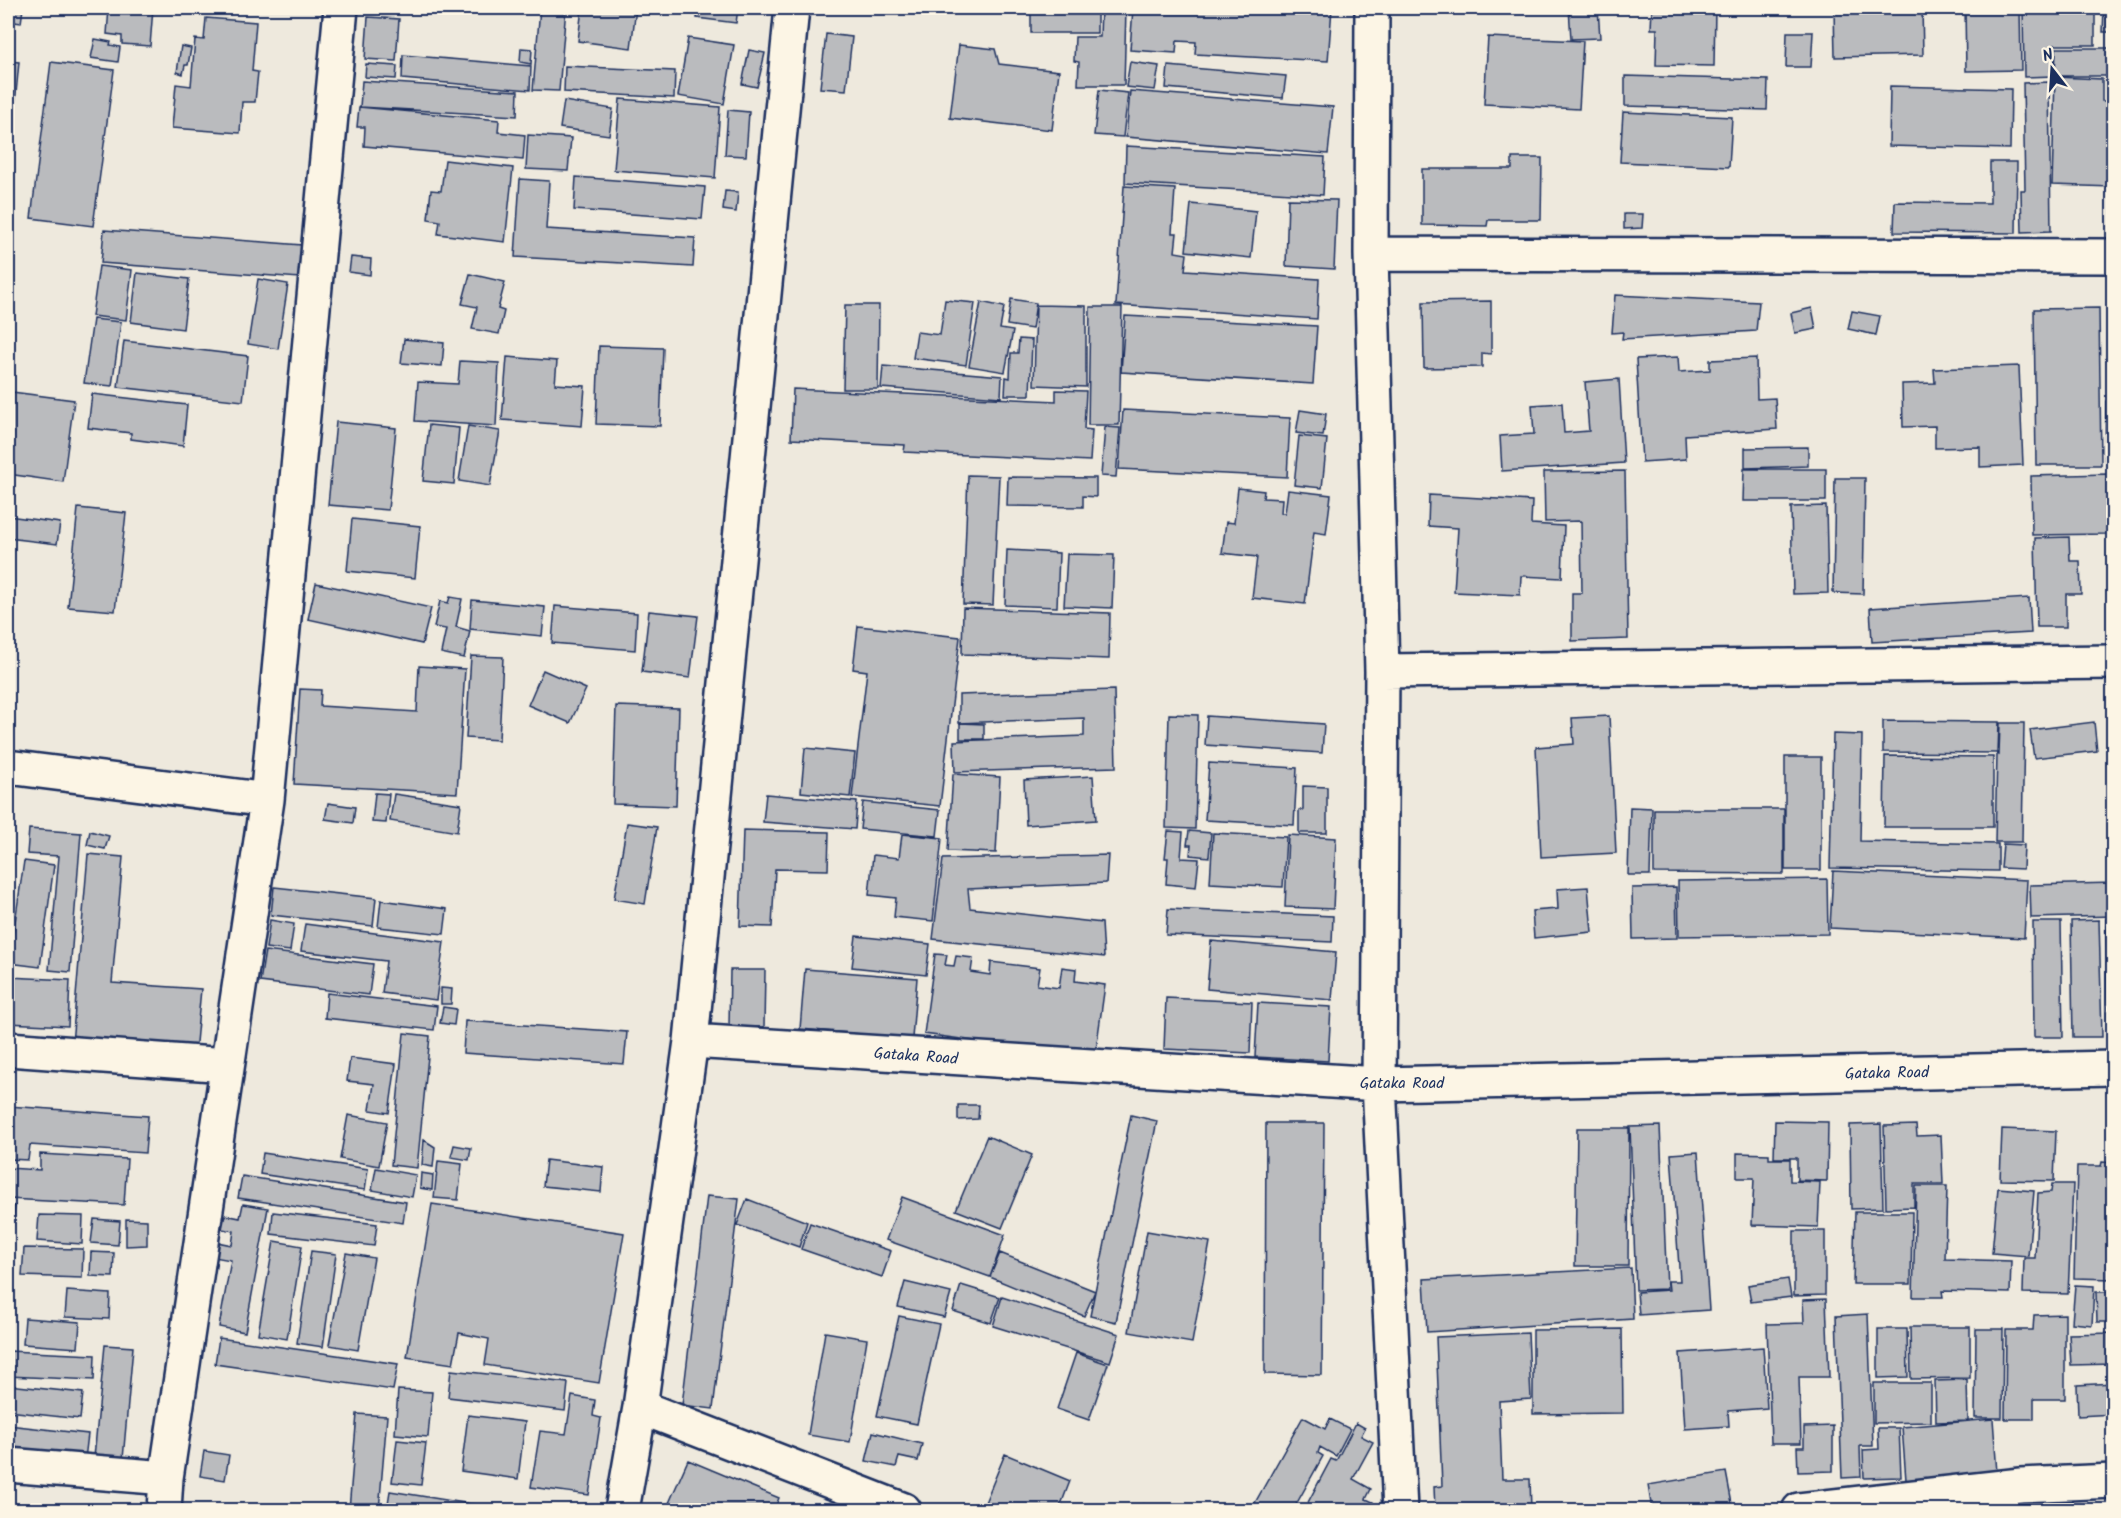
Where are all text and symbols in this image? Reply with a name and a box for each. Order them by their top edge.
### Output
north arrow [2022,39,2082,99]
text: N [2040,43,2057,70]
street label: Gataka Road [873,1041,960,1072]
street label: Gataka Road [1845,1060,1930,1087]
street label: Gataka Road [1360,1071,1445,1096]

